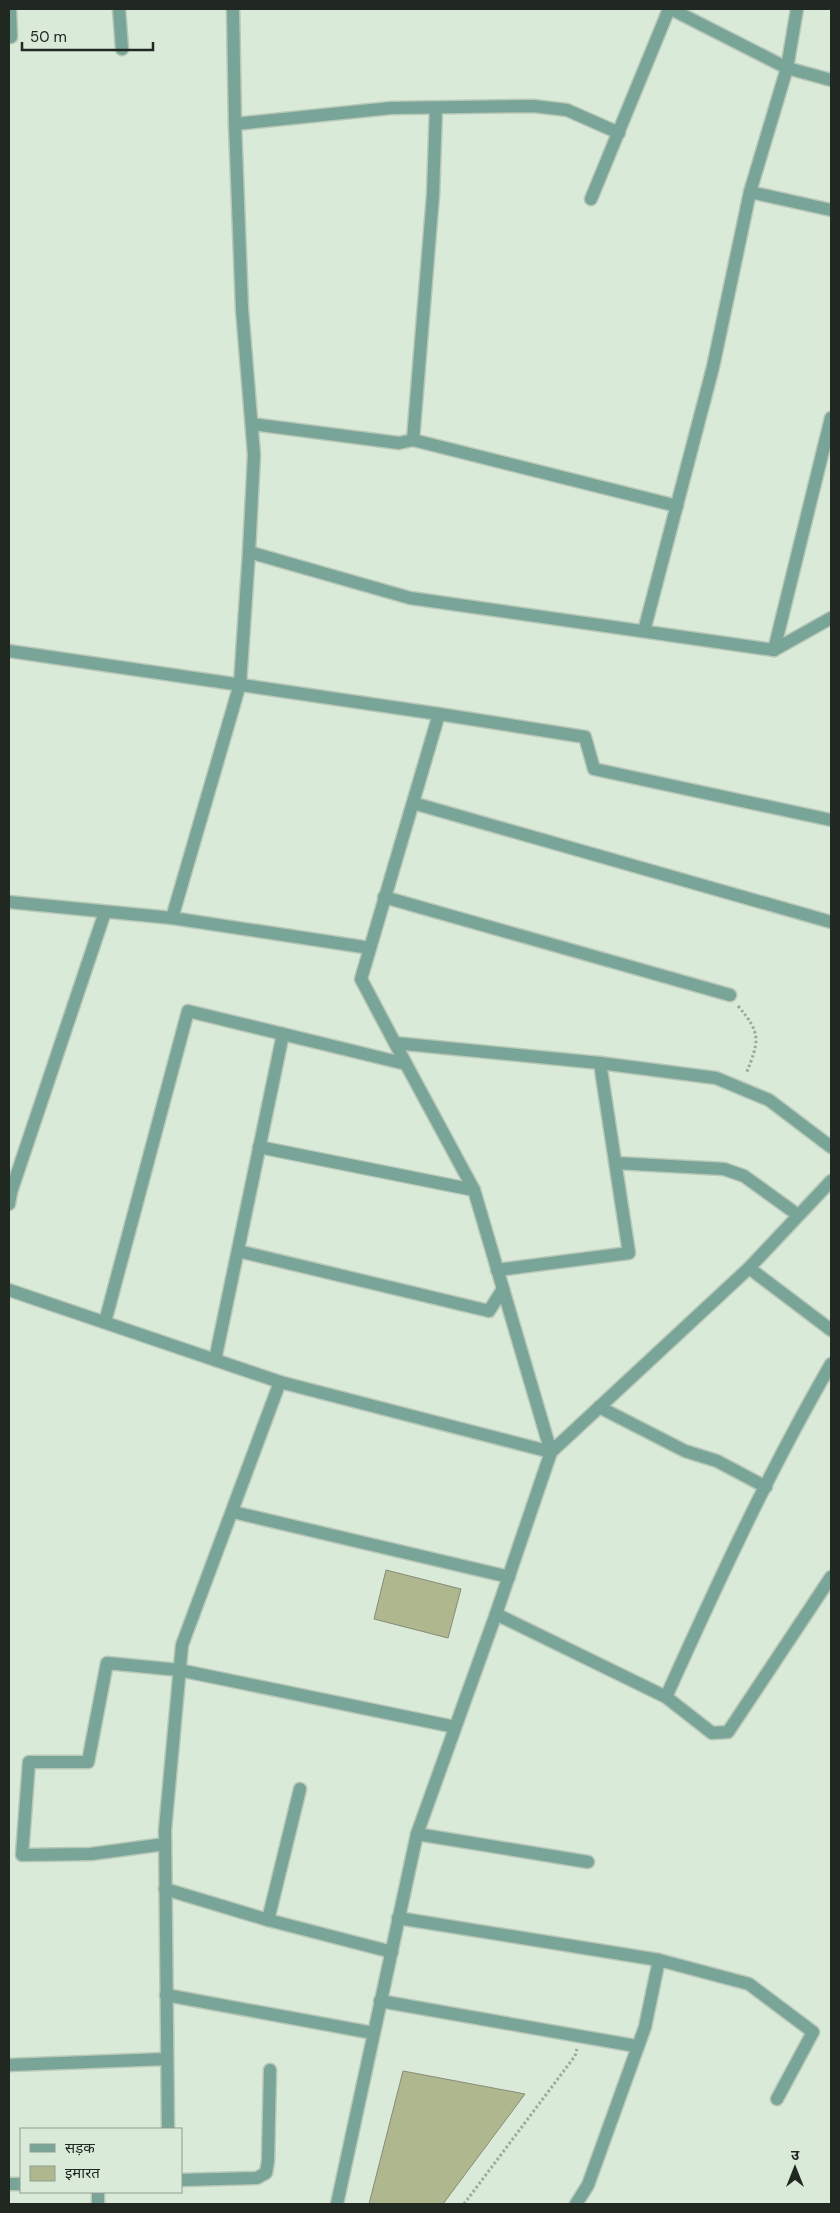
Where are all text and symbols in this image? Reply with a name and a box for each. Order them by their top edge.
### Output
scale bar [22,20,154,52]
text: 50 m [30,27,67,47]
legend [20,2128,182,2193]
text: सड़क [65,2138,95,2158]
north arrow [770,2143,820,2193]
text: उ [791,2146,800,2164]
text: इमारत [65,2163,100,2183]

